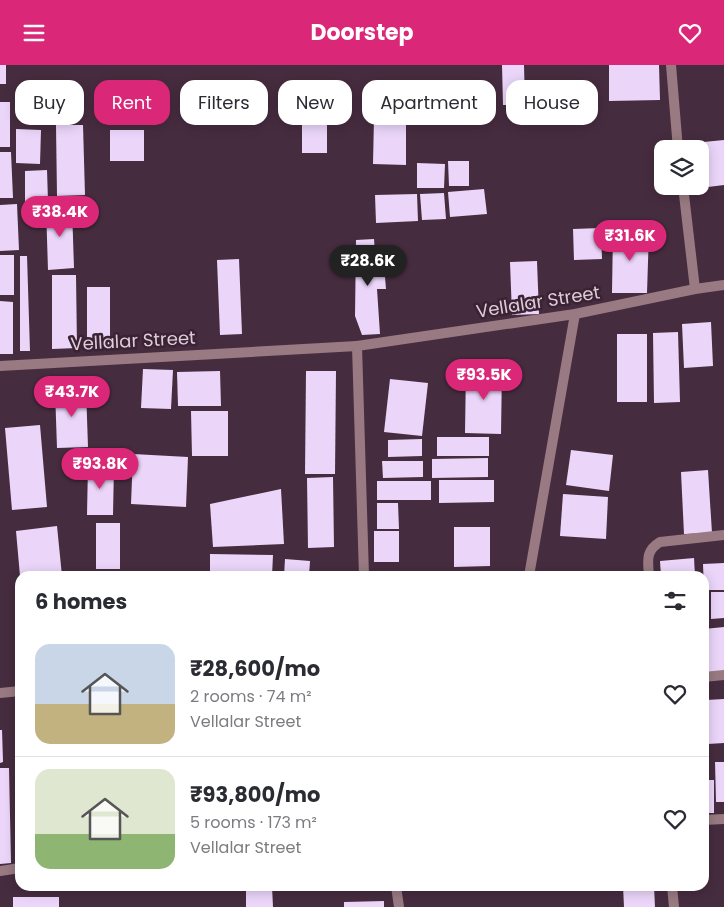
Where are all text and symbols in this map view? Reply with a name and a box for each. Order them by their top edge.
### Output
text: Doorstep [310,17,414,48]
icon: menu [20,19,48,47]
icon: heart [676,19,704,47]
chip: Buy [15,80,84,125]
chip: Rent [94,80,170,125]
chip: Filters [180,80,268,125]
chip: New [278,80,352,125]
chip: Apartment [362,80,496,125]
chip: House [506,80,598,125]
map controls [654,140,709,195]
button: layers [654,140,709,195]
pin: ₹38.4K [19,195,101,238]
text: ₹38.4K [32,200,88,223]
pin: ₹31.6K [589,219,671,262]
text: ₹31.6K [604,224,656,247]
pin: ₹28.6K [327,245,409,287]
text: ₹28.6K [341,249,395,272]
street label: Vellalar Street [474,279,602,324]
street label: Vellalar Street [70,325,196,356]
pin: ₹93.5K [443,359,525,401]
text: ₹93.5K [456,363,512,386]
pin: ₹43.7K [31,375,113,418]
text: ₹43.7K [45,380,99,403]
pin: ₹93.8K [59,447,141,490]
text: ₹93.8K [72,452,128,475]
text: 6 homes [35,587,127,616]
icon: filters [661,587,689,615]
text: ₹28,600/mo [190,654,320,683]
icon: home [75,664,135,724]
icon: heart [661,680,689,708]
text: 2 rooms · 74 m² [190,685,312,708]
text: Vellalar Street [190,710,301,733]
text: ₹93,800/mo [190,780,320,809]
icon: home [75,789,135,849]
icon: heart [661,805,689,833]
text: 5 rooms · 173 m² [190,811,317,834]
text: Vellalar Street [190,836,301,859]

